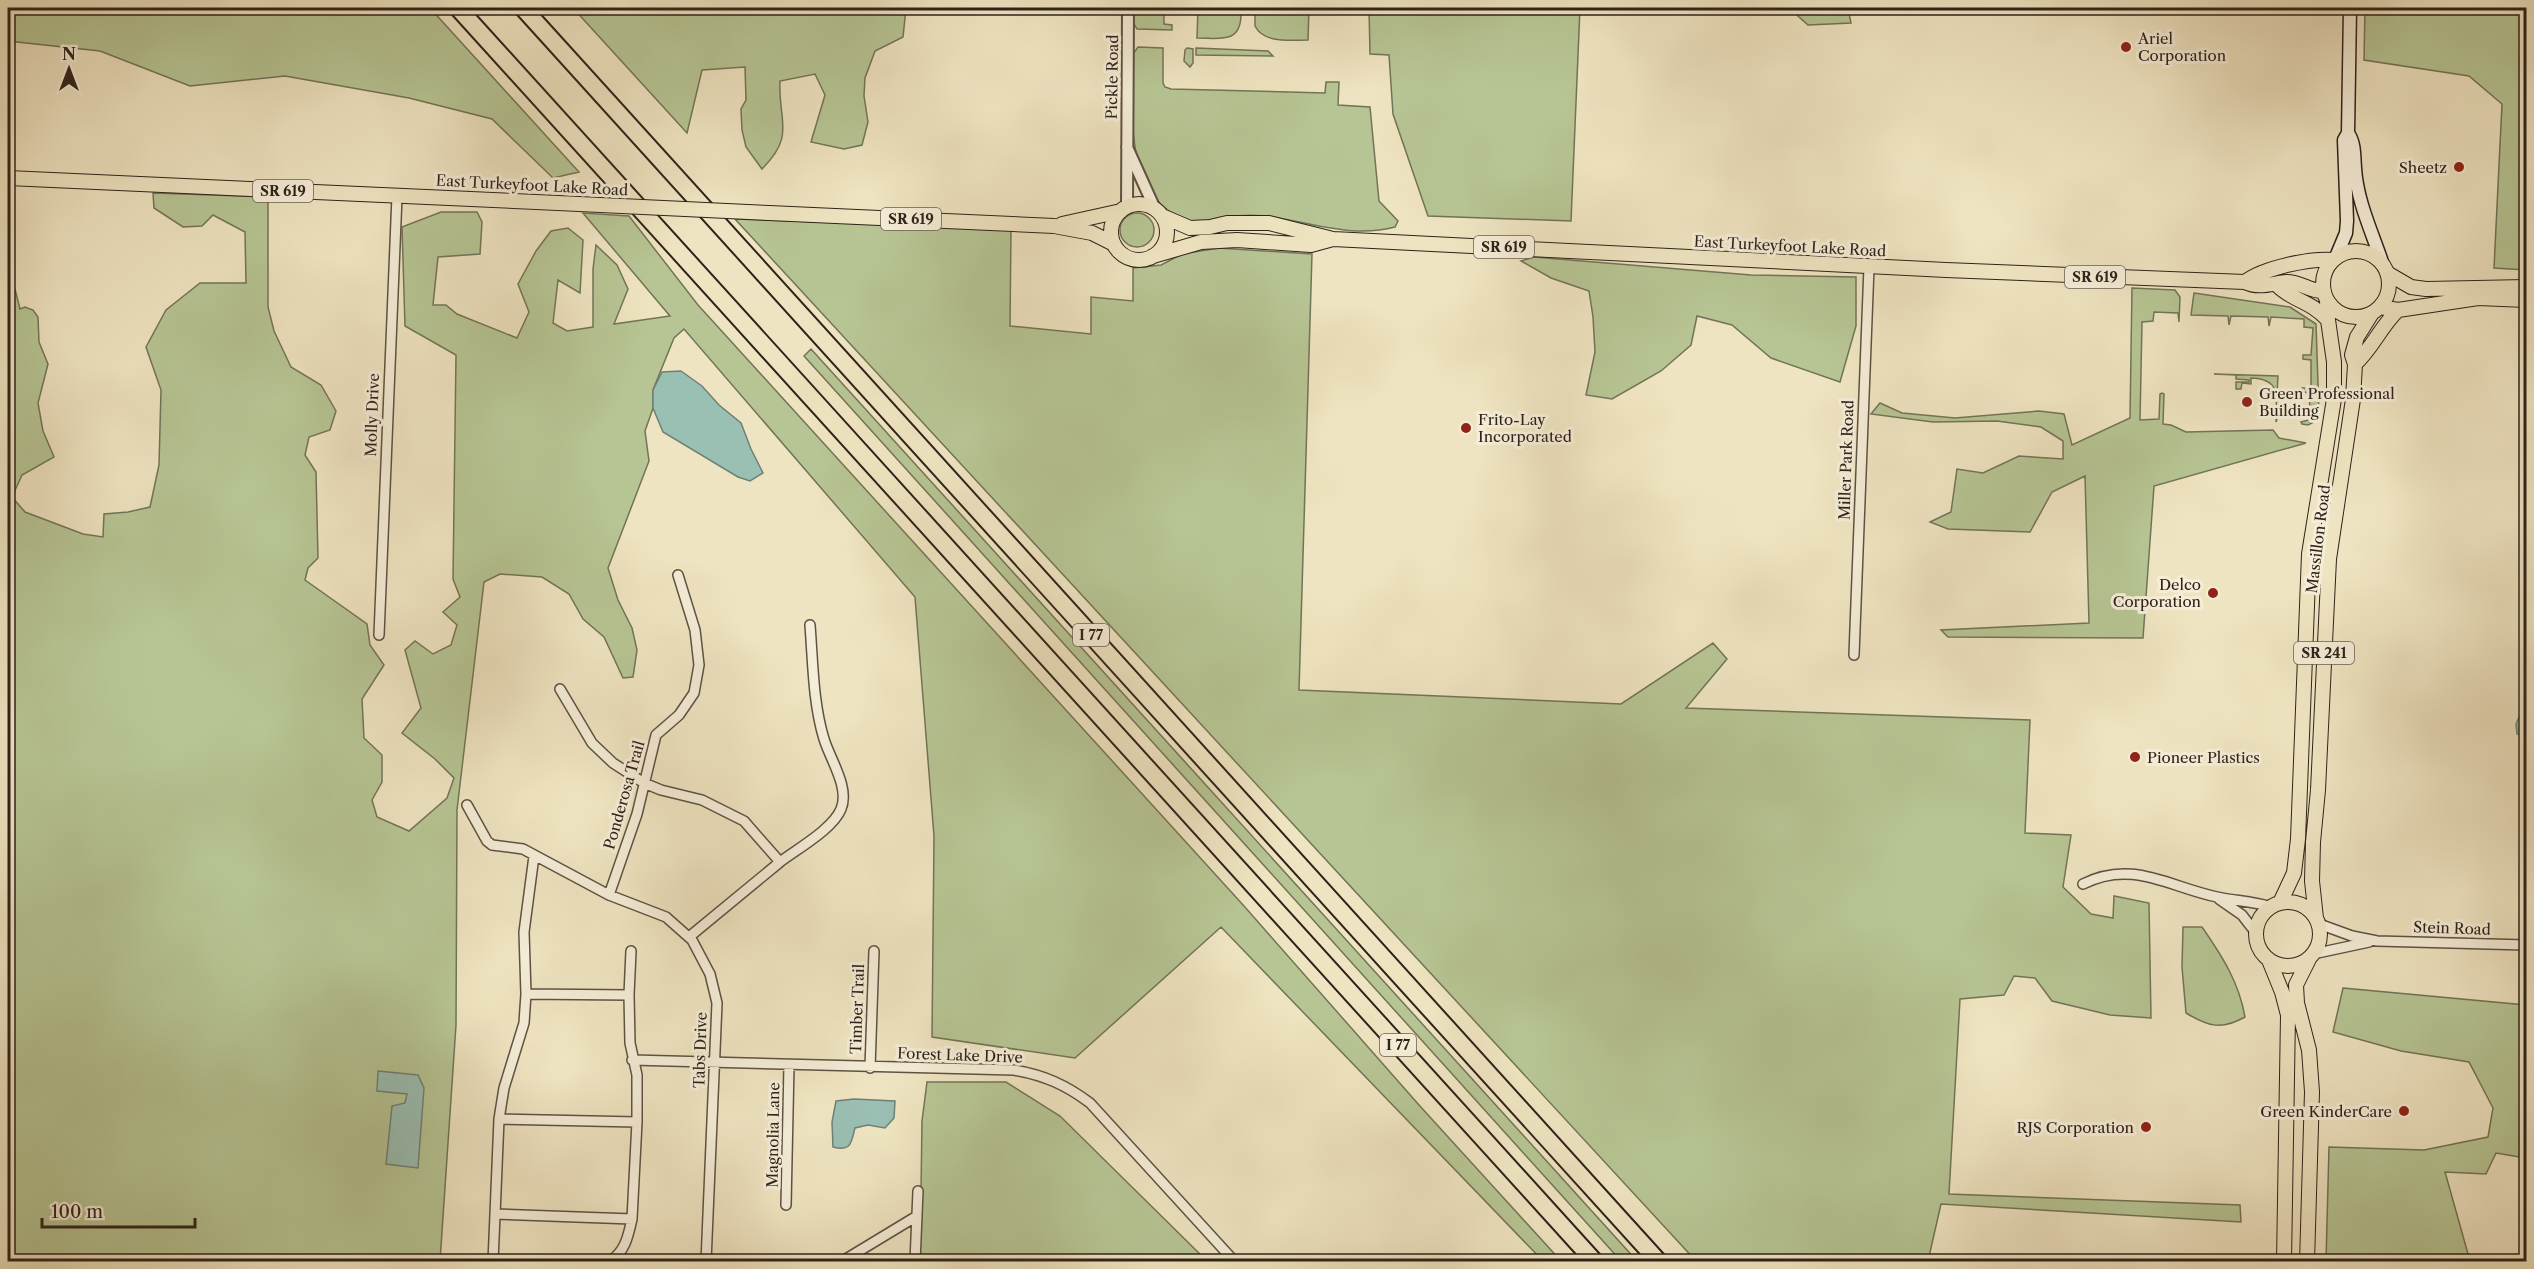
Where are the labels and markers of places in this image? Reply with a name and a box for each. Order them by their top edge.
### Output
place label: Ariel Corporation [2137,29,2227,65]
marker: Ariel Corporation [2119,40,2133,54]
place label: Sheetz [2399,158,2447,177]
marker: Sheetz [2452,160,2466,174]
place label: Green Professional Building [2259,384,2395,420]
marker: Green Professional Building [2240,395,2254,409]
place label: Frito-Lay Incorporated [1478,410,1572,446]
marker: Frito-Lay Incorporated [1459,421,1473,435]
place label: Delco Corporation [2113,575,2202,611]
marker: Delco Corporation [2206,586,2220,600]
place label: Pioneer Plastics [2147,748,2260,767]
marker: Pioneer Plastics [2128,750,2142,764]
place label: Green KinderCare [2260,1102,2392,1121]
marker: Green KinderCare [2397,1104,2411,1118]
place label: RJS Corporation [2017,1118,2135,1137]
marker: RJS Corporation [2139,1120,2153,1134]

